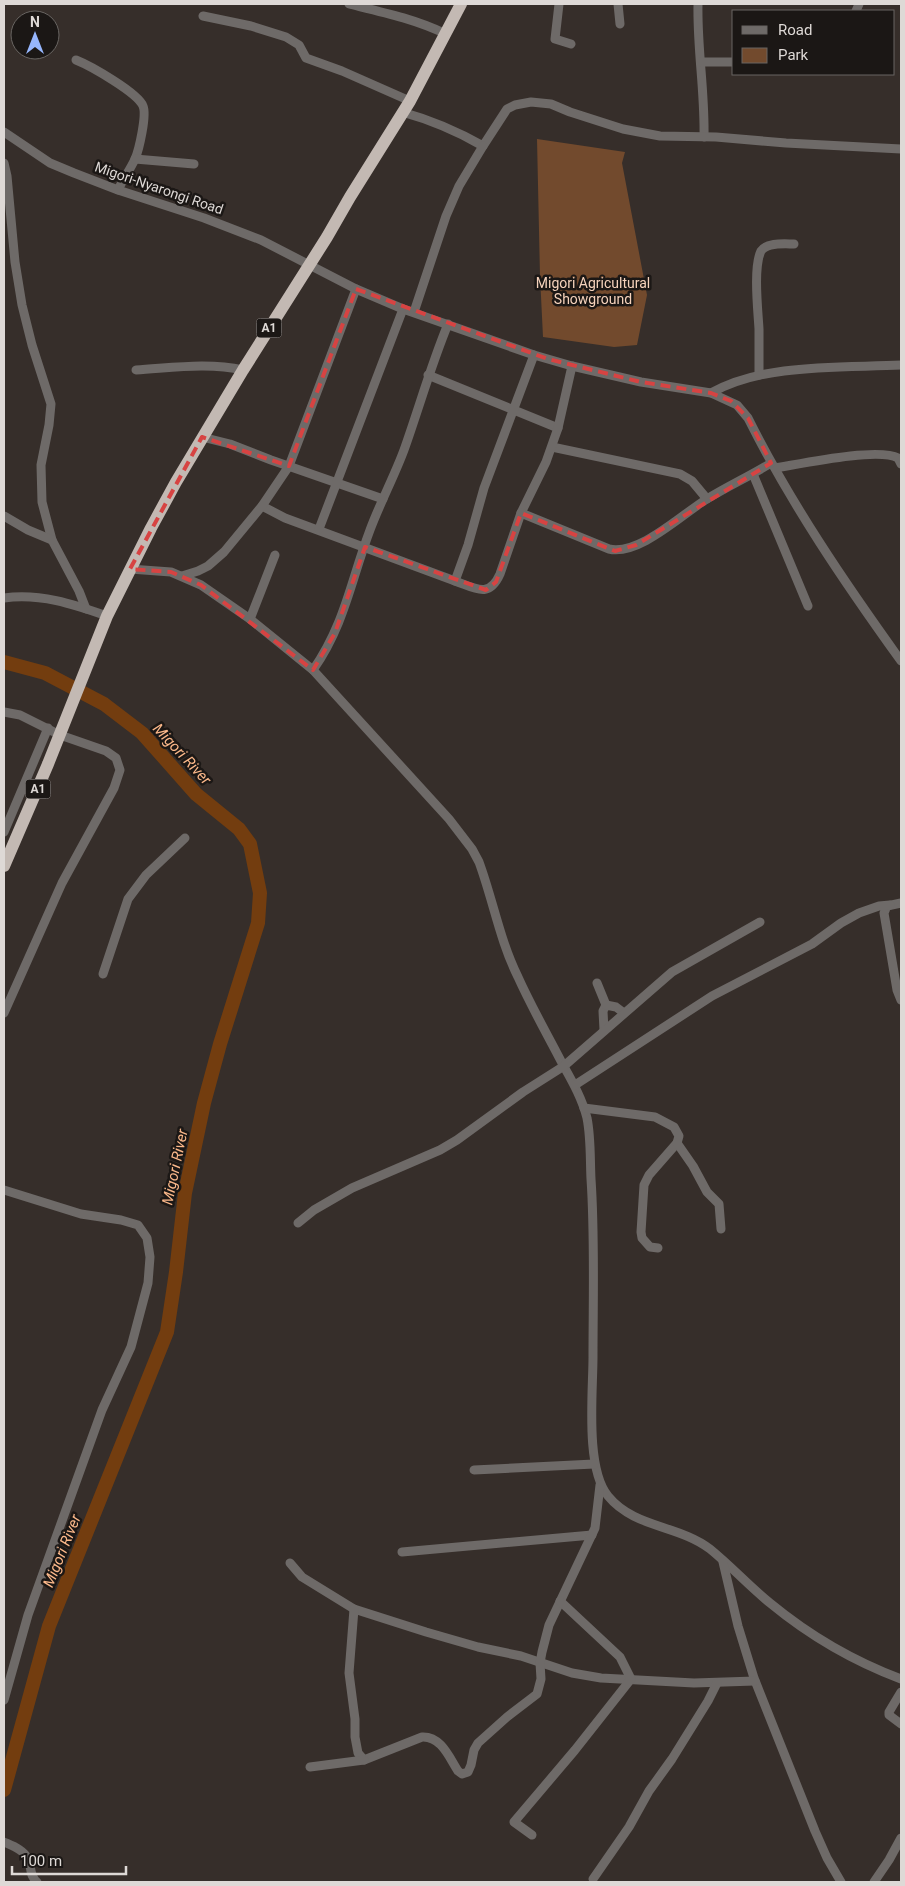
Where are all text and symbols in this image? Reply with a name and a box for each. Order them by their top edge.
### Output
north arrow [10,10,60,60]
legend [732,10,895,75]
text: N [30,14,40,30]
text: Road [778,21,812,39]
text: Park [778,46,809,64]
street label: Migori-Nyarongi Road [93,158,225,218]
park label: Migori Agricultural Showground [536,275,650,307]
road number: A1 [256,318,282,338]
water label: Migori River [149,720,216,789]
road number: A1 [26,780,50,799]
water label: Migori River [158,1126,192,1207]
water label: Migori River [39,1511,85,1590]
scale bar [12,1844,126,1876]
text: 100 m [20,1852,62,1870]

